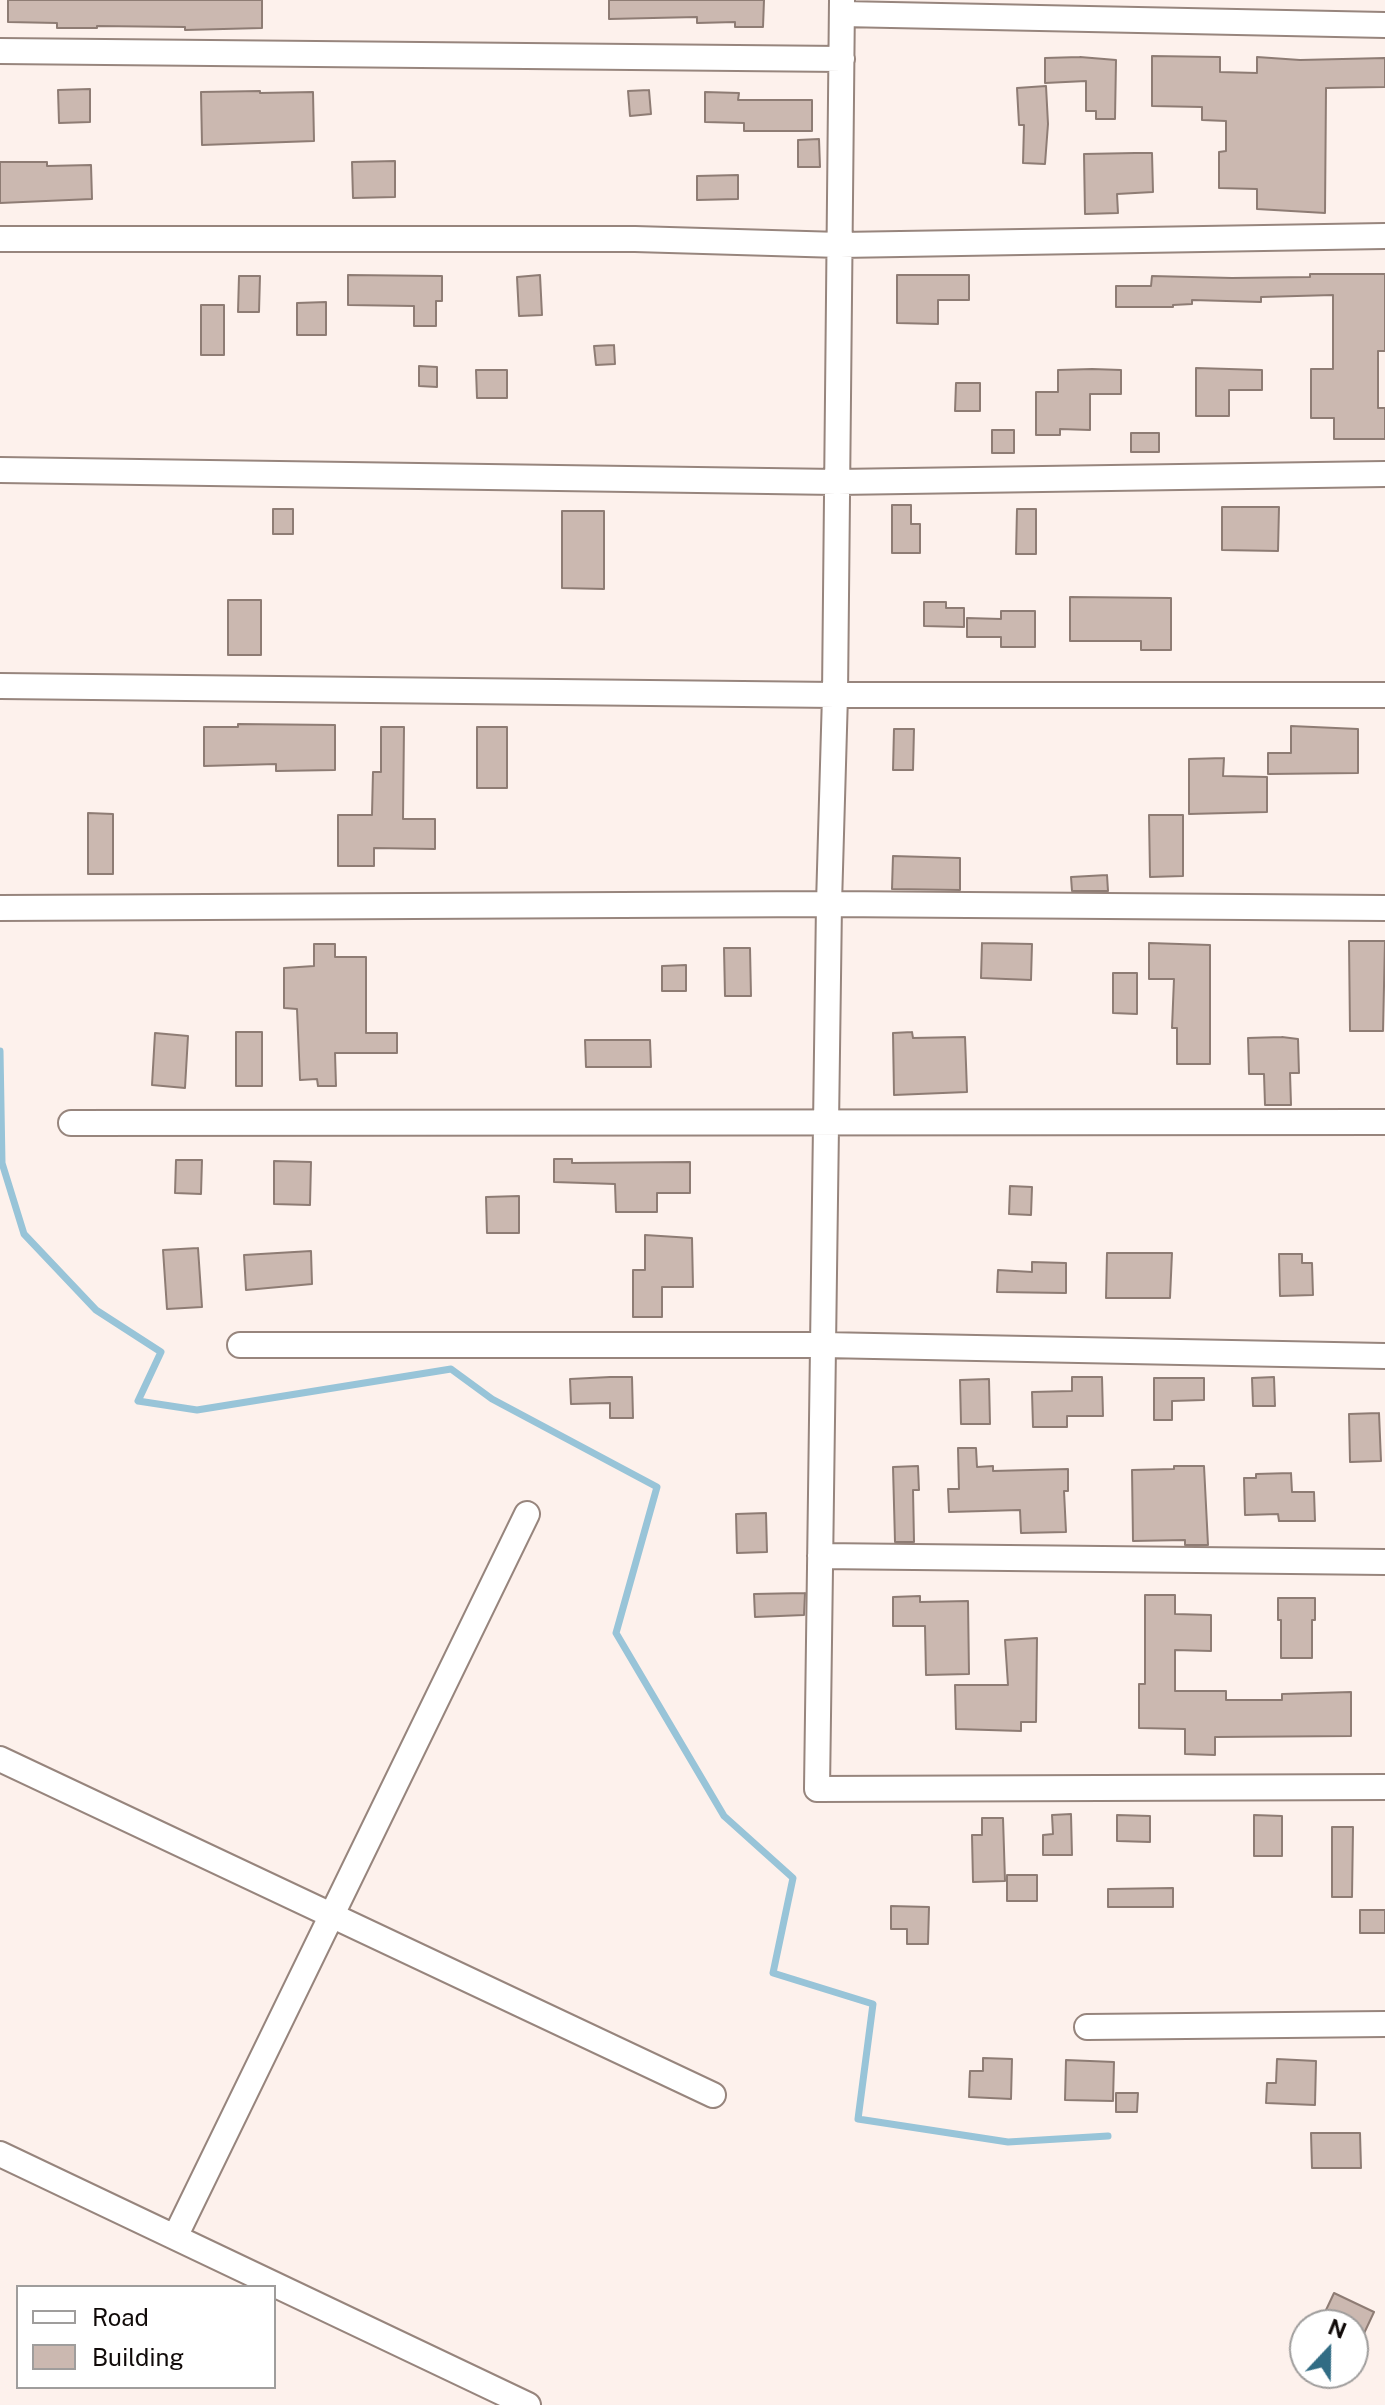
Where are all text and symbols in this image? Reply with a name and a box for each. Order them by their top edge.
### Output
legend [16,2285,276,2389]
text: Road [92,2303,149,2331]
north arrow [1289,2309,1369,2389]
text: N [1324,2313,1350,2344]
text: Building [92,2343,184,2371]

